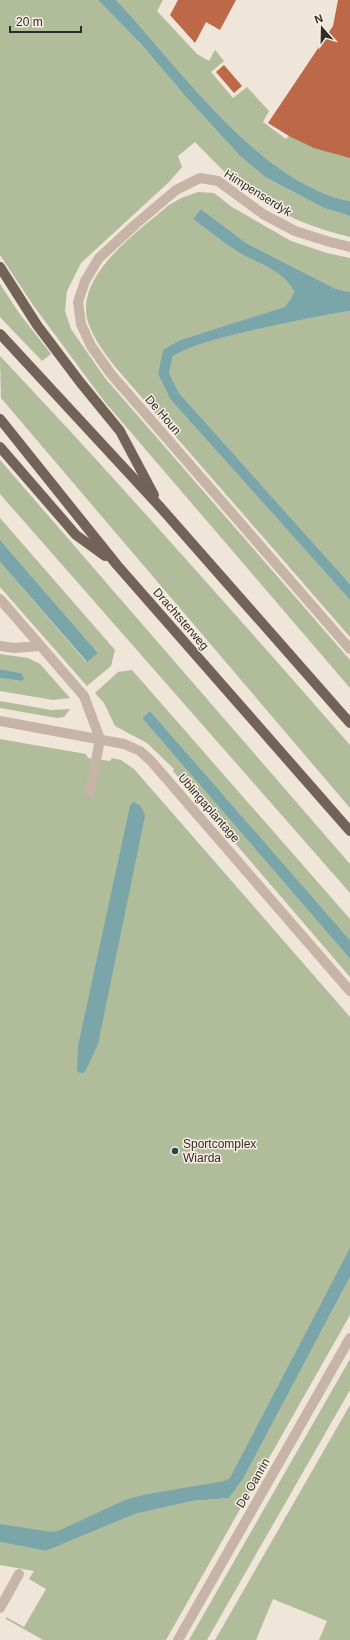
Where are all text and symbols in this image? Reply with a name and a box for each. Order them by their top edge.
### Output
scale bar [10,8,81,34]
north arrow [302,8,342,48]
text: N [313,12,324,26]
text: 20 m [16,15,43,29]
street label: Himpenserdyk [222,167,295,220]
street label: De Houn [142,393,184,437]
street label: Drachtsterweg [150,585,212,653]
street label: Ublingaplantage [175,771,243,846]
place label: Sportcomplex Wiarda [183,1137,256,1165]
marker: Sportcomplex Wiarda [170,1146,180,1156]
street label: De Oanrin [233,1456,273,1510]

